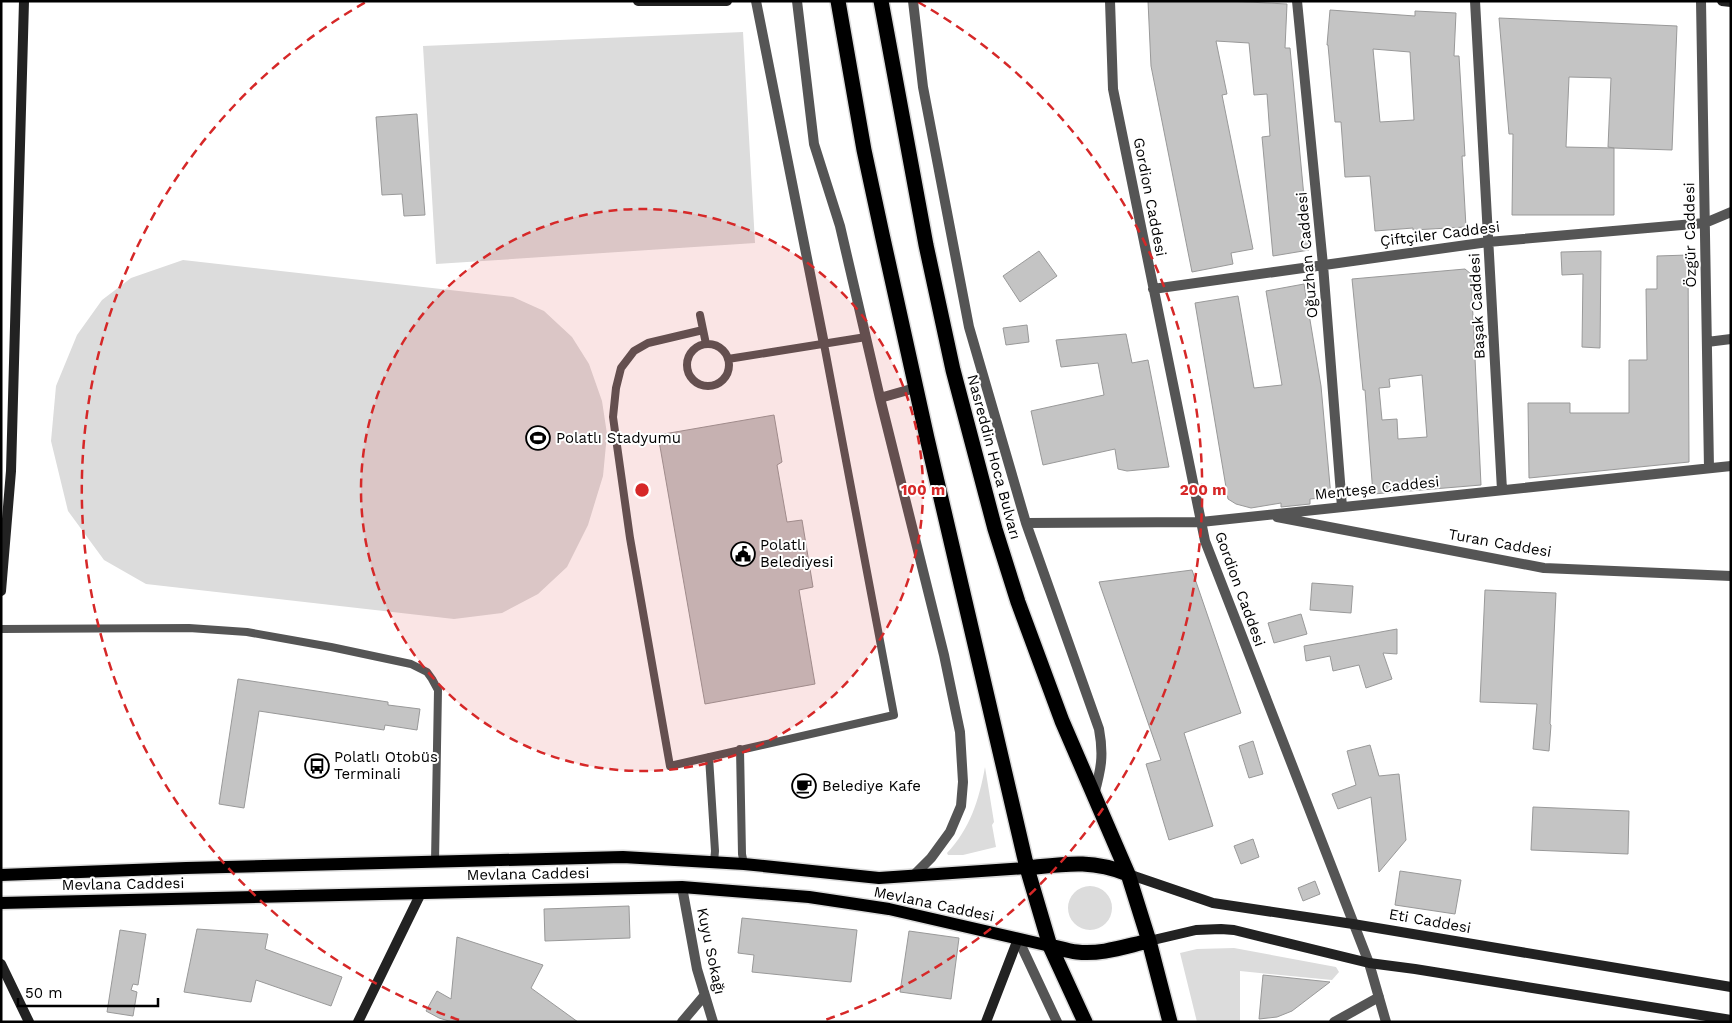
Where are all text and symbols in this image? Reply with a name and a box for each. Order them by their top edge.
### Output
street label: Gordion Caddesi [1130,136,1170,258]
street label: Özgür Caddesi [1680,182,1700,288]
street label: Oğuzhan Caddesi [1293,191,1321,319]
street label: Çiftçiler Caddesi [1379,218,1501,250]
street label: Başak Caddesi [1465,253,1489,359]
street label: Nasreddin Hoca Bulvarı [963,372,1025,542]
sports icon: Polatlı Stadyumu [525,425,551,451]
place label: Polatlı Stadyumu [556,429,681,447]
street label: Menteşe Caddesi [1314,473,1440,503]
centre of rings [633,481,651,499]
text: 100 m [901,481,945,499]
text: 200 m [1180,481,1226,499]
street label: Turan Caddesi [1447,525,1553,561]
street label: Gordion Caddesi [1211,529,1269,649]
place label: Polatlı Belediyesi [760,536,833,571]
public building icon: Polatlı Belediyesi [730,541,756,567]
place label: Polatlı Otobüs Terminali [334,748,438,783]
bus stop icon: Polatlı Otobüs Terminali [304,753,330,779]
cafe icon: Belediye Kafe [791,773,817,799]
place label: Belediye Kafe [822,777,921,795]
street label: Mevlana Caddesi [467,864,589,884]
street label: Mevlana Caddesi [62,874,184,894]
street label: Mevlana Caddesi [872,882,996,926]
street label: Eti Caddesi [1388,905,1472,937]
street label: Kuyu Sokağı [693,906,729,996]
scale bar [18,976,158,1008]
text: 50 m [25,984,62,1002]

